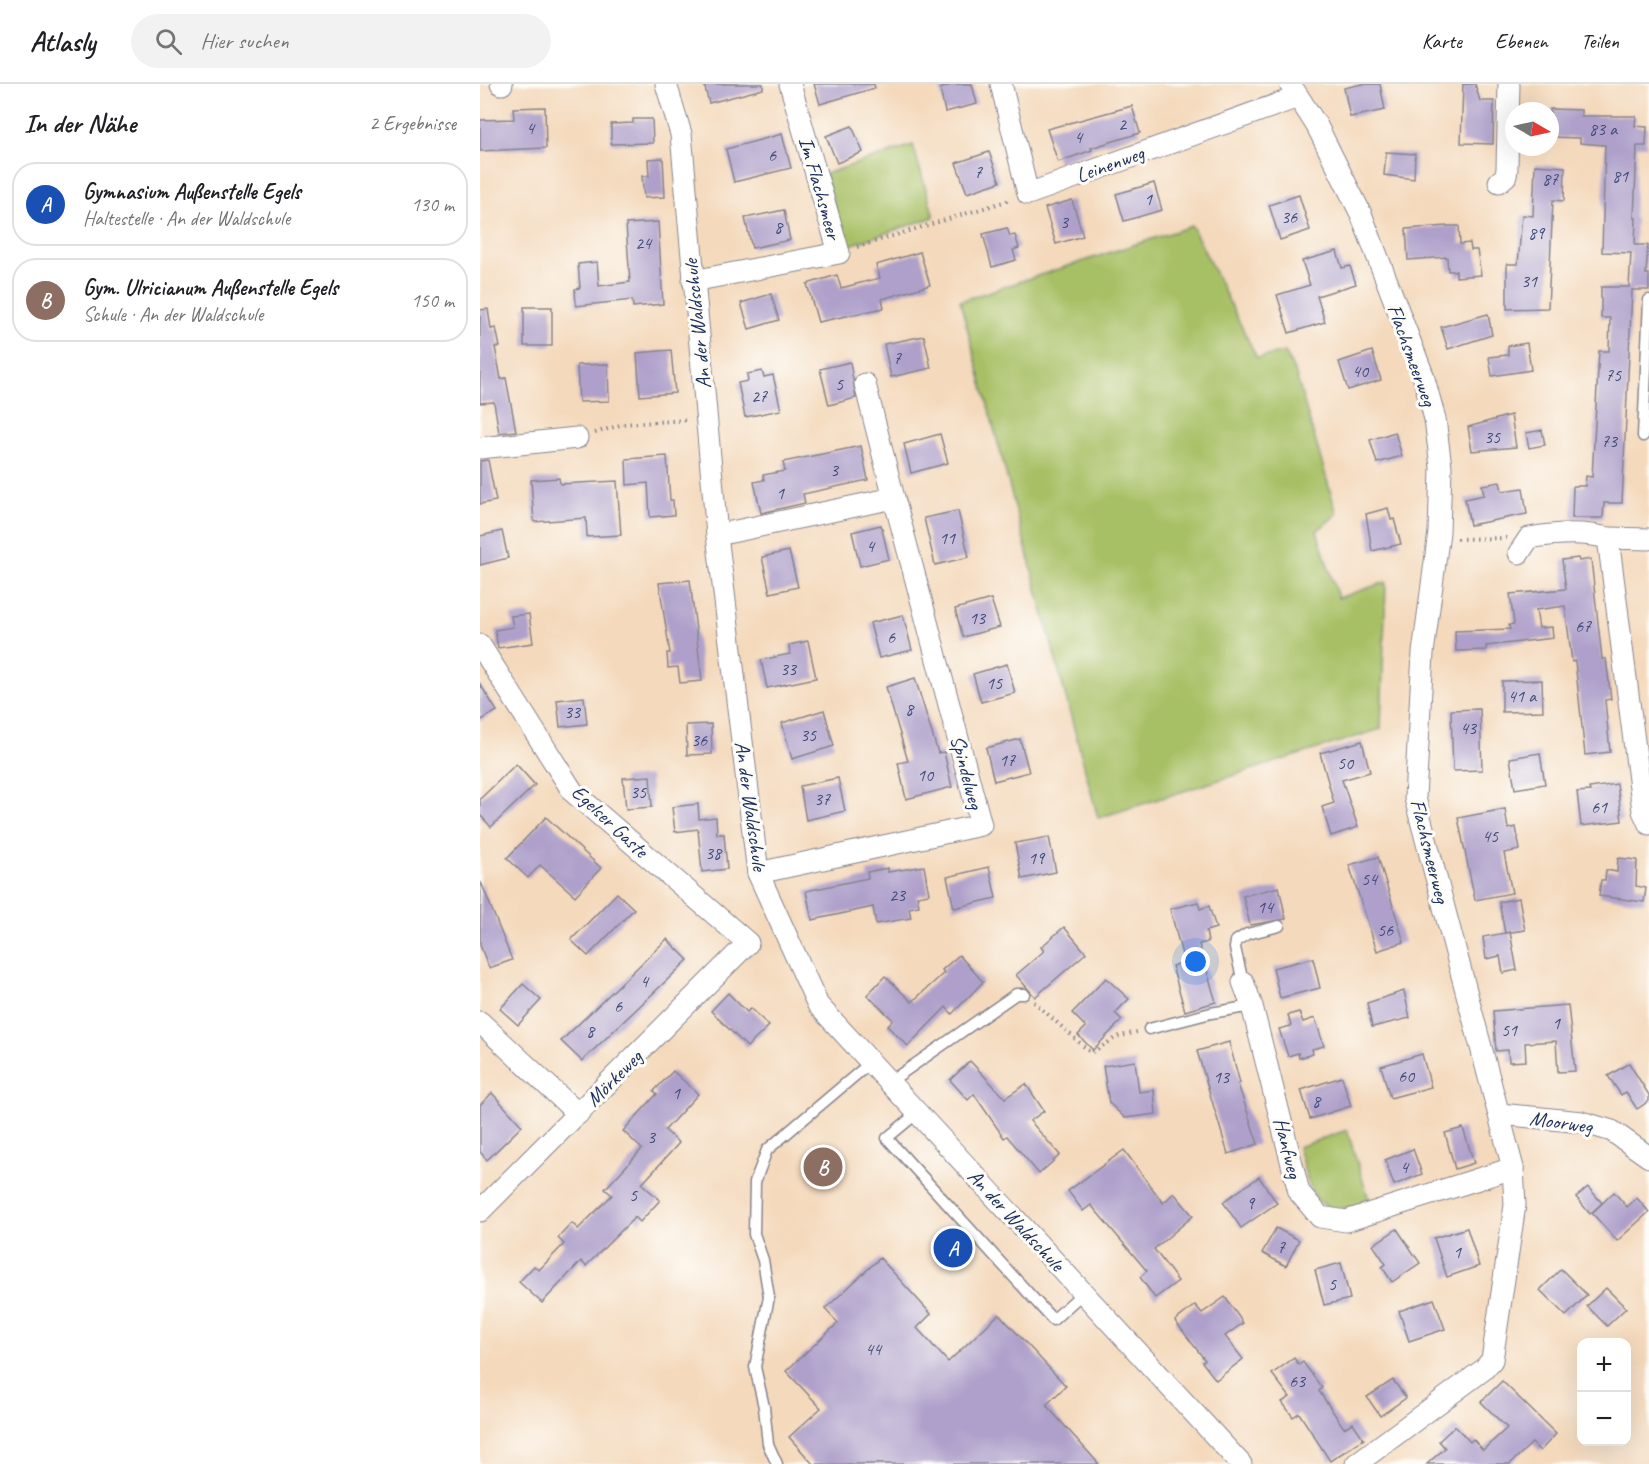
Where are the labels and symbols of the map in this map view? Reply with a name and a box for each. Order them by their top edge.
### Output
north arrow [1505,102,1559,156]
house number: 2 [1118,113,1128,135]
house number: 4 [526,117,536,139]
house number: 83 a [1589,118,1618,140]
house number: 4 [1074,126,1084,148]
street label: Im Flachsmeer [793,134,848,244]
street label: Leinenweg [1072,139,1149,188]
house number: 6 [768,144,777,166]
house number: 7 [974,161,983,183]
house number: 81 [1612,165,1629,187]
house number: 87 [1542,168,1559,190]
house number: 1 [1144,188,1153,210]
house number: 36 [1281,206,1298,228]
house number: 3 [1060,211,1070,233]
house number: 8 [774,216,784,238]
house number: 89 [1528,222,1546,244]
house number: 24 [635,232,653,254]
street label: An der Waldschule [677,256,717,390]
house number: 31 [1521,270,1538,292]
street label: Flachsmeerweg [1382,301,1443,411]
house number: 7 [893,347,902,369]
house number: 40 [1352,360,1370,382]
house number: 75 [1605,364,1622,386]
house number: 5 [835,373,844,395]
house number: 27 [751,385,768,407]
house number: 35 [1484,426,1501,448]
house number: 73 [1601,430,1619,452]
house number: 3 [830,459,840,481]
house number: 1 [776,482,785,504]
house number: 11 [939,527,956,549]
house number: 4 [866,535,876,557]
house number: 13 [969,607,987,629]
house number: 67 [1575,615,1592,637]
house number: 6 [887,626,896,648]
house number: 33 [780,658,798,680]
house number: 15 [986,672,1003,694]
house number: 41 a [1508,685,1537,707]
house number: 8 [905,698,915,720]
house number: 33 [564,701,582,723]
house number: 43 [1460,717,1478,739]
house number: 35 [800,724,817,746]
house number: 36 [691,729,708,751]
street label: Spindelweg [945,732,990,813]
street label: An der Waldschule [729,740,773,874]
house number: 17 [999,749,1016,771]
house number: 50 [1337,752,1355,774]
house number: 10 [917,764,935,786]
street label: Egelser Gaste [566,779,655,865]
house number: 35 [630,781,647,803]
house number: 37 [814,788,831,810]
street label: Flachsmeerweg [1405,796,1456,907]
house number: 61 [1591,796,1608,818]
house number: 45 [1482,825,1499,847]
house number: 38 [705,842,723,864]
house number: 19 [1028,847,1046,869]
house number: 54 [1361,868,1379,890]
house number: 23 [889,884,907,906]
house number: 14 [1257,896,1275,918]
house number: 56 [1377,919,1394,941]
your location [1181,947,1210,976]
house number: 4 [640,970,650,992]
house number: 6 [614,995,623,1017]
house number: 1 [1552,1012,1561,1034]
house number: 51 [1501,1019,1518,1041]
house number: 8 [586,1020,596,1042]
street label: Mörkeweg [580,1043,649,1112]
house number: 60 [1398,1065,1416,1087]
house number: 13 [1213,1066,1231,1088]
house number: 1 [672,1082,681,1104]
house number: 8 [1312,1090,1322,1112]
street label: Moorweg [1528,1105,1595,1139]
street label: Hanfweg [1268,1115,1308,1183]
house number: 3 [647,1126,657,1148]
pin: B [804,1144,842,1190]
house number: 4 [1400,1156,1410,1178]
street label: An der Waldschule [962,1164,1071,1278]
house number: 5 [629,1184,638,1206]
house number: 9 [1246,1192,1256,1214]
pin: A [934,1226,972,1270]
house number: 7 [1277,1236,1286,1258]
house number: 1 [1453,1241,1462,1263]
house number: 5 [1328,1273,1337,1295]
house number: 44 [865,1338,883,1360]
house number: 63 [1289,1370,1307,1392]

